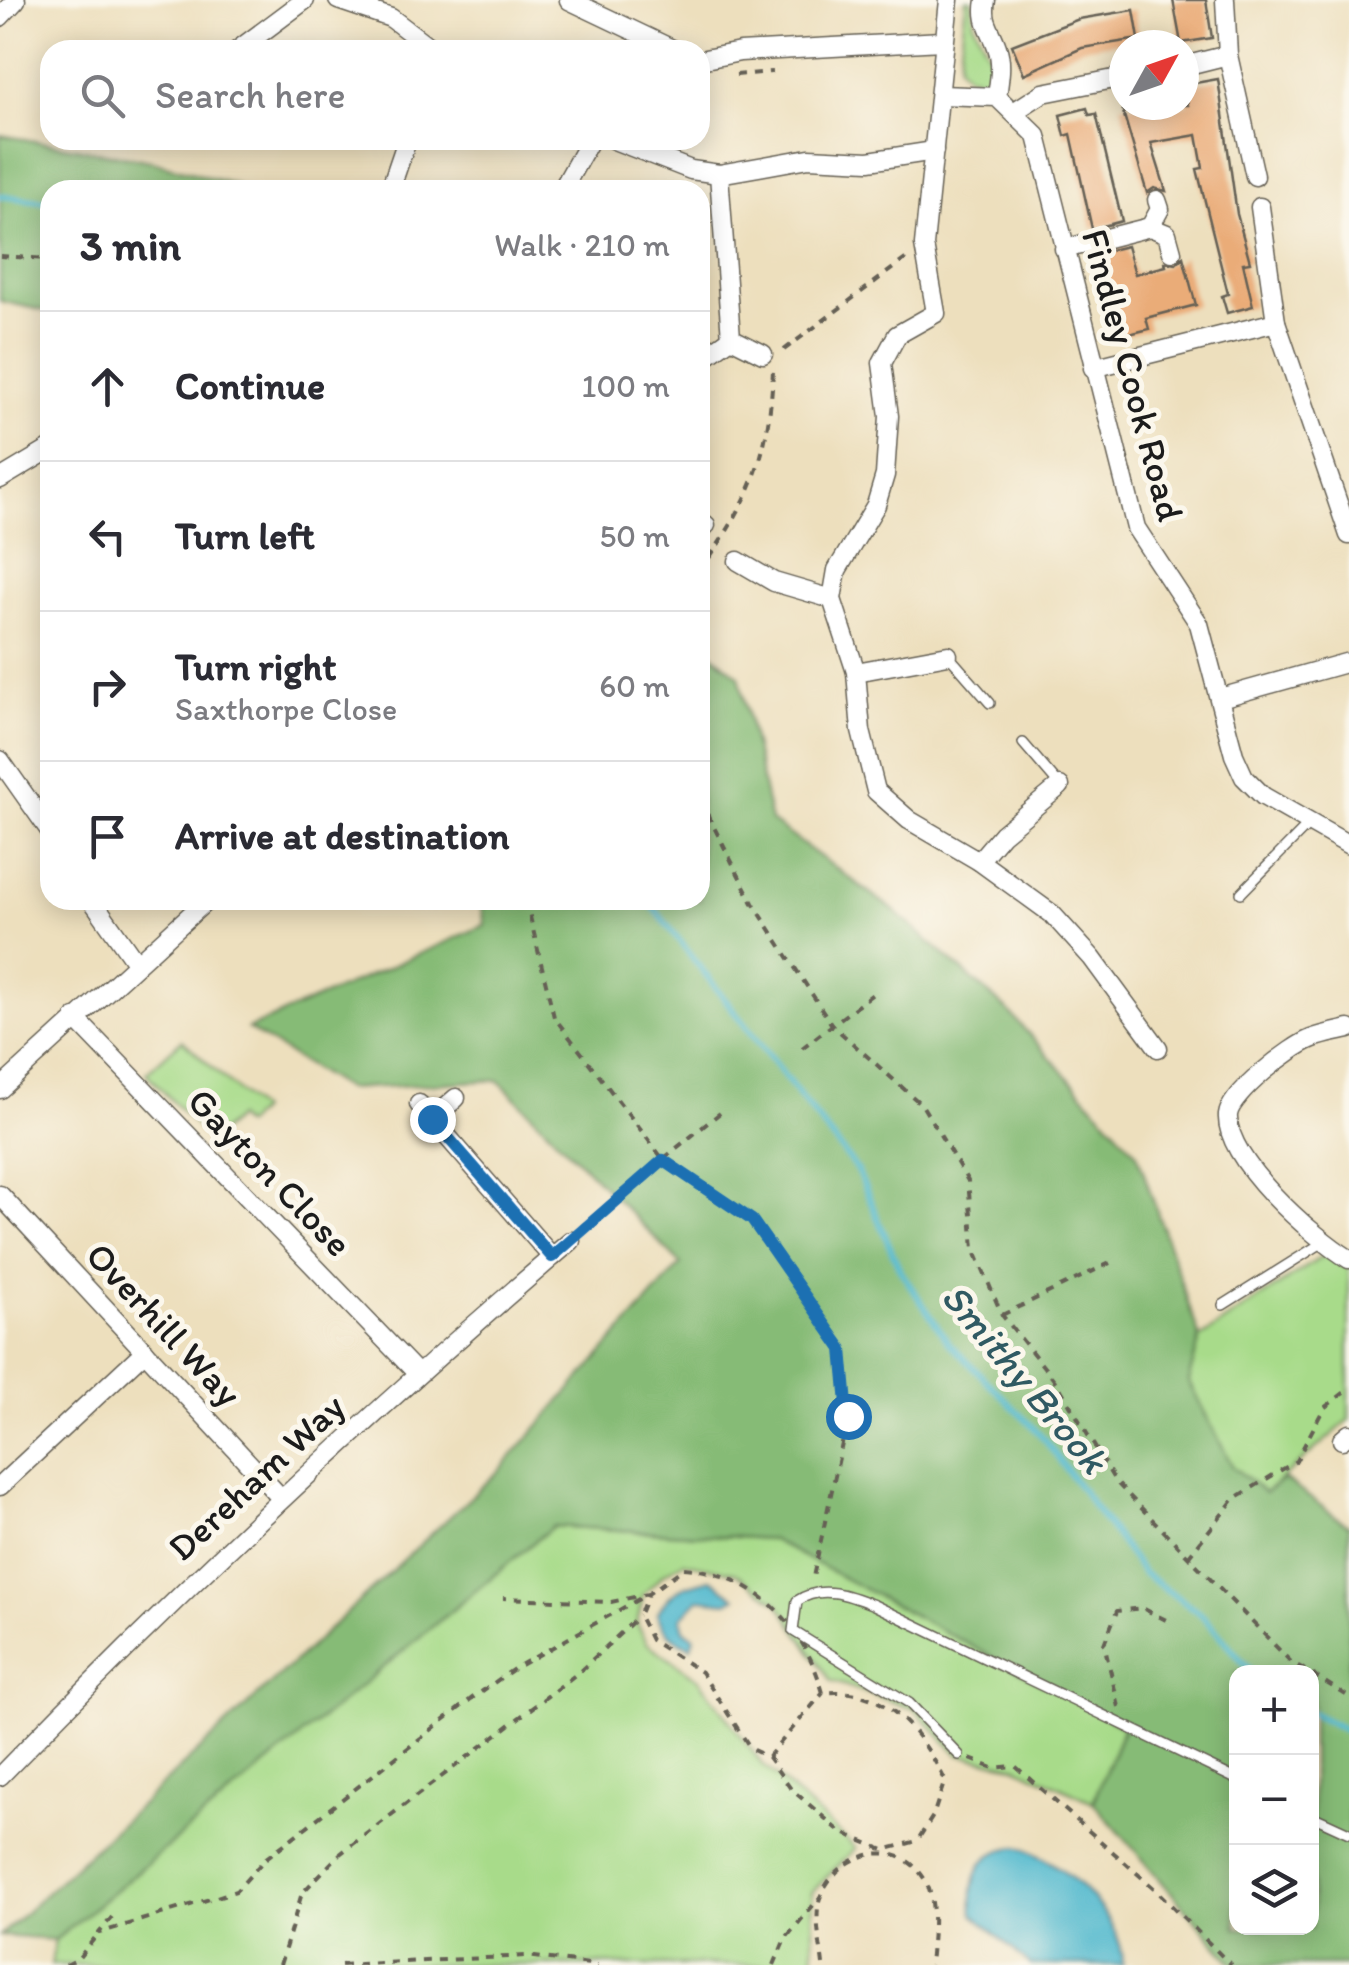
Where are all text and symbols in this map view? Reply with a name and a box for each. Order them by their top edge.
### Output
north arrow [1109,30,1199,120]
search box [40,40,710,150]
icon: search [75,68,130,123]
text: Search here [155,72,346,118]
text: 3 min [80,220,181,271]
street label: Findley Cook Road [1072,224,1194,526]
text: Walk · 210 m [494,226,670,264]
icon: ahead [80,359,135,414]
text: Continue [175,363,325,409]
text: 100 m [582,367,670,405]
icon: left [80,509,135,564]
text: Turn left [175,513,315,559]
text: 50 m [599,517,670,555]
text: Turn right [175,644,337,690]
icon: right [80,659,135,714]
text: 60 m [599,667,670,705]
text: Saxthorpe Close [175,690,397,728]
icon: arrive [80,809,135,864]
text: Arrive at destination [175,813,510,859]
street label: Gayton Close [178,1078,362,1266]
route end [410,1097,456,1143]
street label: Overhill Way [76,1232,252,1416]
water label: Smithy Brook [932,1273,1120,1484]
street label: Dereham Way [158,1384,354,1570]
route start [826,1394,872,1440]
map controls [1229,1665,1319,1935]
button: + [1229,1665,1319,1755]
button: − [1229,1755,1319,1845]
button: layers [1229,1845,1319,1935]

